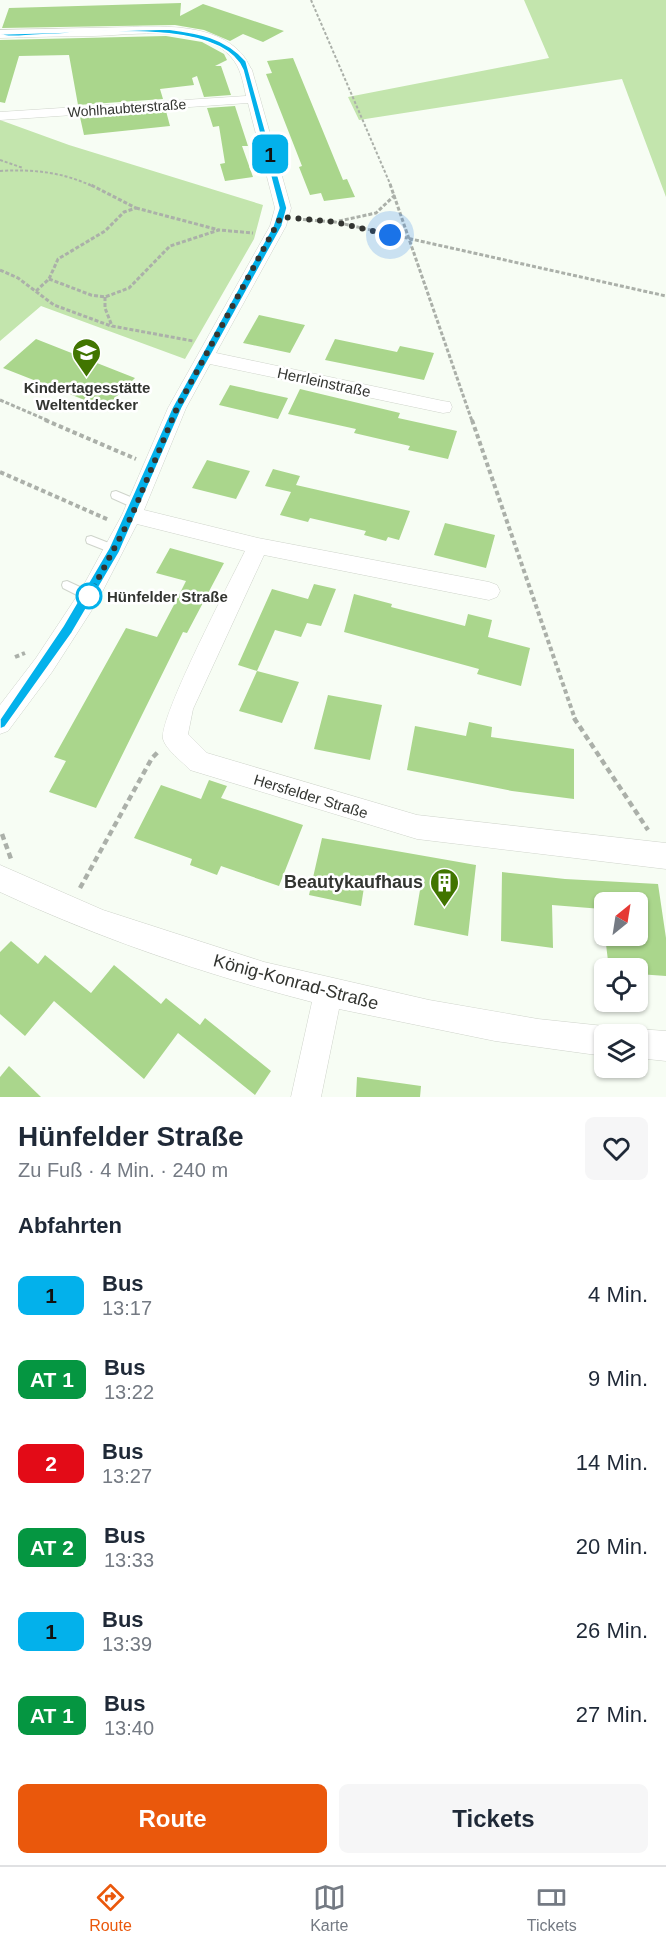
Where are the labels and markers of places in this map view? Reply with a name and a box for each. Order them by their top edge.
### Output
school or university icon: Kindertagesstätte Weltentdecker [71,336,103,378]
place label: Kindertagesstätte Weltentdecker [24,379,150,413]
marker: Hünfelder Straße [76,583,102,609]
place label: Hünfelder Straße [107,588,228,605]
building icon: Beautykaufhaus [428,866,460,908]
place label: Beautykaufhaus [284,872,423,892]

